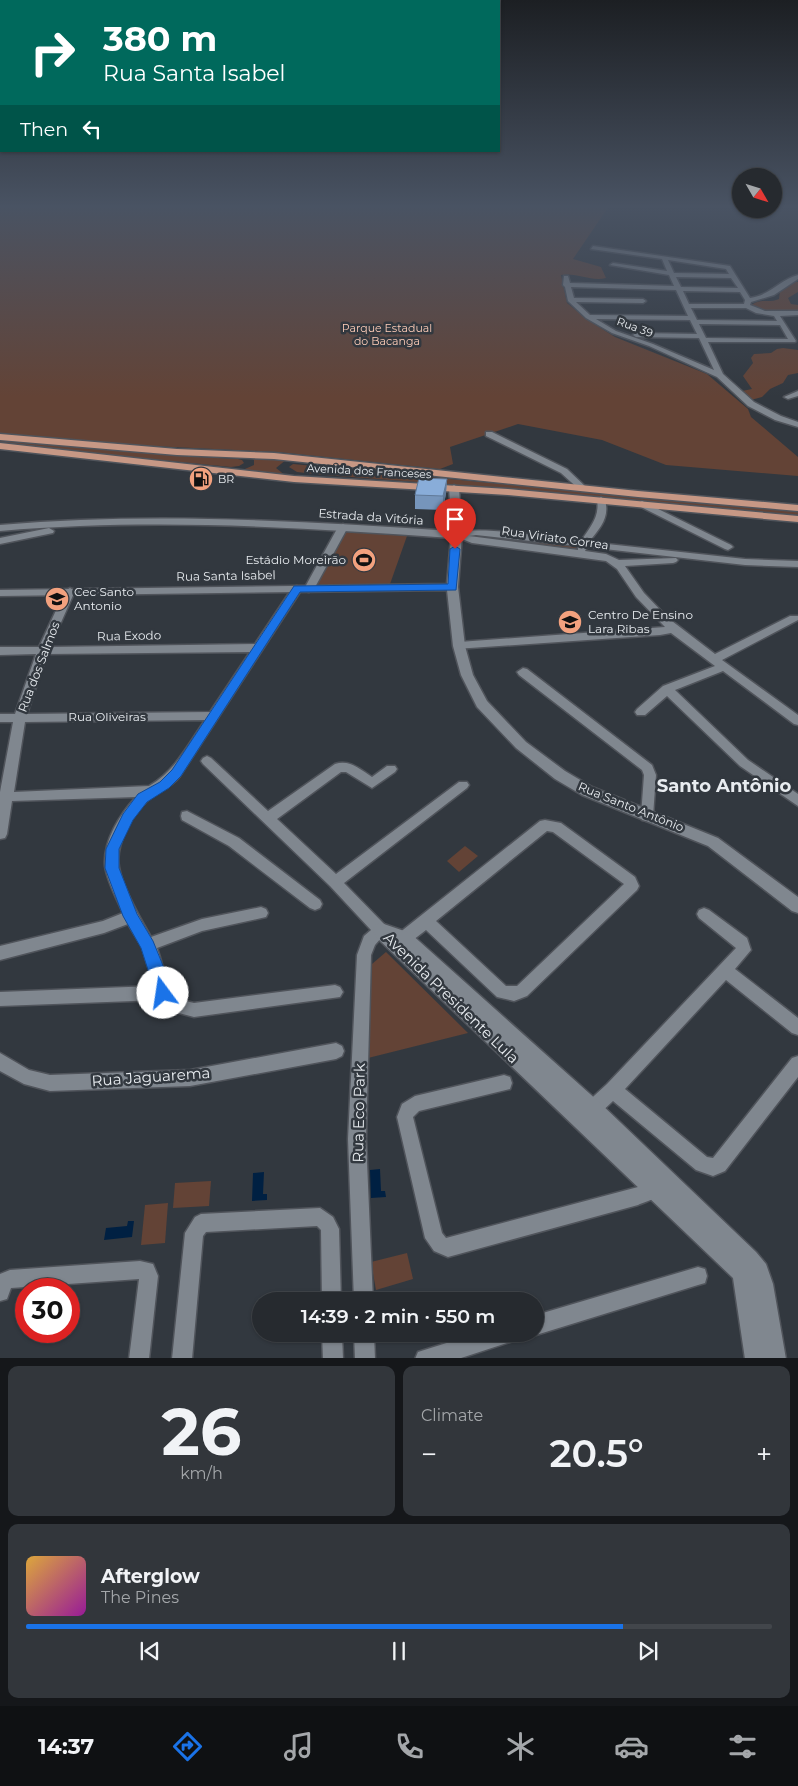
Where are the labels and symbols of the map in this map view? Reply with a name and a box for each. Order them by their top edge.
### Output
north arrow [732,168,782,218]
street label: Rua 39 [615,314,655,340]
park label: Parque Estadual do Bacanga [342,321,432,348]
street label: Avenida dos Franceses [306,461,432,481]
fuel station icon: BR [188,466,214,492]
place label: BR [218,472,234,486]
pin [434,498,476,549]
street label: Estrada da Vitória [318,505,424,528]
street label: Rua Viriato Correa [501,523,610,552]
sports icon: Estádio Moreirão [351,547,377,573]
place label: Estádio Moreirão [245,552,346,567]
street label: Rua Santa Isabel [176,567,276,584]
place label: Cec Santo Antonio [74,584,134,613]
school or university icon: Cec Santo Antonio [44,586,70,612]
place label: Centro De Ensino Lara Ribas [588,607,693,636]
school or university icon: Centro De Ensino Lara Ribas [557,609,583,635]
street label: Rua dos Salmos [14,619,63,714]
street label: Rua Exodo [97,627,161,644]
street label: Rua Oliveiras [68,709,146,724]
district label: Santo Antônio [657,775,792,797]
street label: Rua Santo Antônio [576,778,686,835]
street label: Avenida Presidente Lula [380,928,523,1067]
position arrow [136,966,188,1018]
street label: Rua Jaguarema [91,1063,211,1090]
street label: Rua Eco Park [348,1063,369,1163]
speed limit sign: 30 [15,1278,80,1343]

